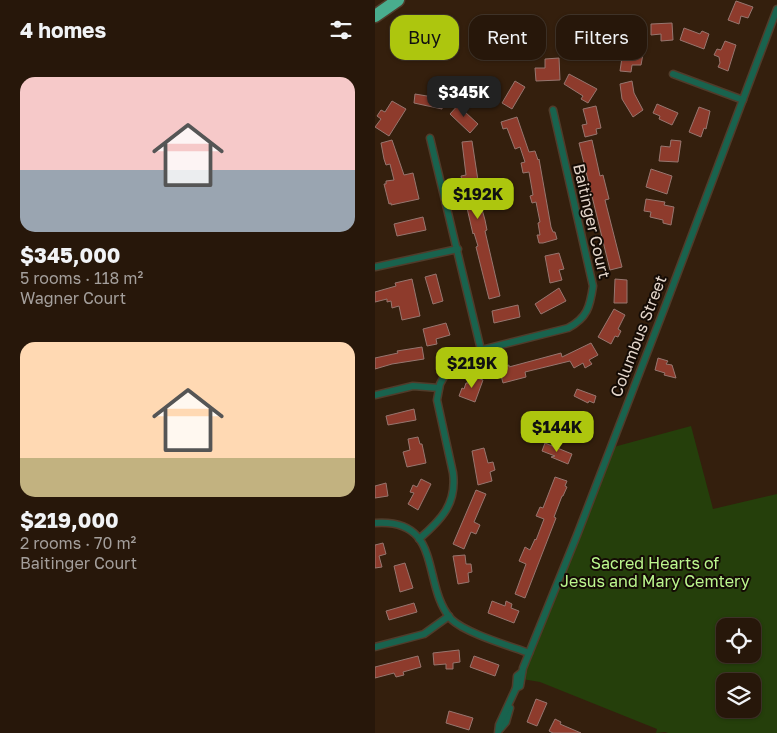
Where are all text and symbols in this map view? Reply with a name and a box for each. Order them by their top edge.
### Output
chip: Buy [390,15,459,60]
chip: Rent [469,15,546,60]
chip: Filters [556,15,647,60]
icon: filters [327,16,355,44]
text: 4 homes [20,17,106,43]
pin: $345K [429,76,499,118]
text: $345K [438,82,490,102]
icon: home [143,110,233,200]
street label: Baitinger Court [569,162,615,280]
pin: $192K [443,178,513,220]
text: $192K [453,184,503,204]
text: $345,000 [20,242,121,268]
text: 5 rooms · 118 m² [20,268,143,288]
street label: Columbus Street [606,272,670,400]
text: Wagner Court [20,288,126,308]
pin: $219K [437,346,507,389]
text: $219K [447,353,497,373]
icon: home [143,375,233,465]
pin: $144K [522,410,592,453]
text: $144K [532,417,582,437]
text: $219,000 [20,507,119,533]
text: 2 rooms · 70 m² [20,533,136,553]
text: Baitinger Court [20,553,137,573]
park label: Sacred Hearts of Jesus and Mary Cemtery [560,553,750,591]
map controls [716,618,761,718]
button: locate [716,618,761,663]
button: layers [716,673,761,718]

